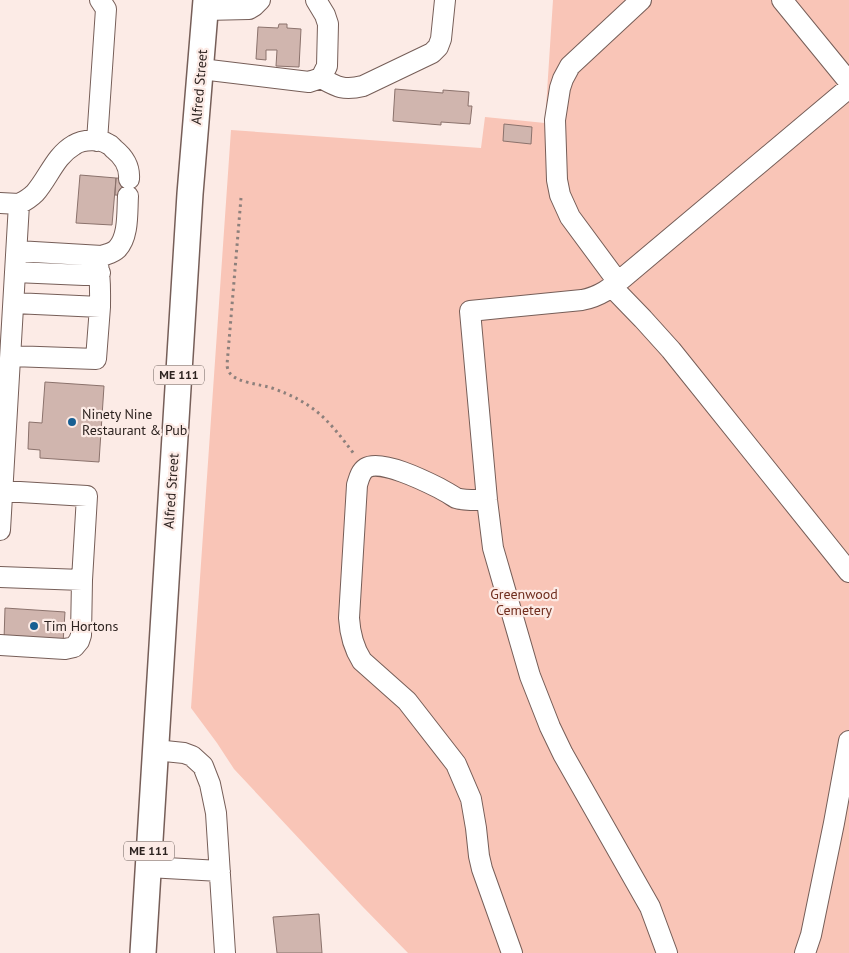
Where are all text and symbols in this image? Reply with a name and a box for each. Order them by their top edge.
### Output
street label: Alfred Street [187,48,211,125]
road number: ME 111 [154,366,204,384]
place label: Ninety Nine Restaurant & Pub [82,405,187,439]
marker: Ninety Nine Restaurant & Pub [66,416,78,428]
street label: Alfred Street [159,452,183,529]
park label: Greenwood Cemetery [490,585,558,619]
place label: Tim Hortons [44,617,118,635]
marker: Tim Hortons [28,620,40,632]
road number: ME 111 [124,841,174,860]

